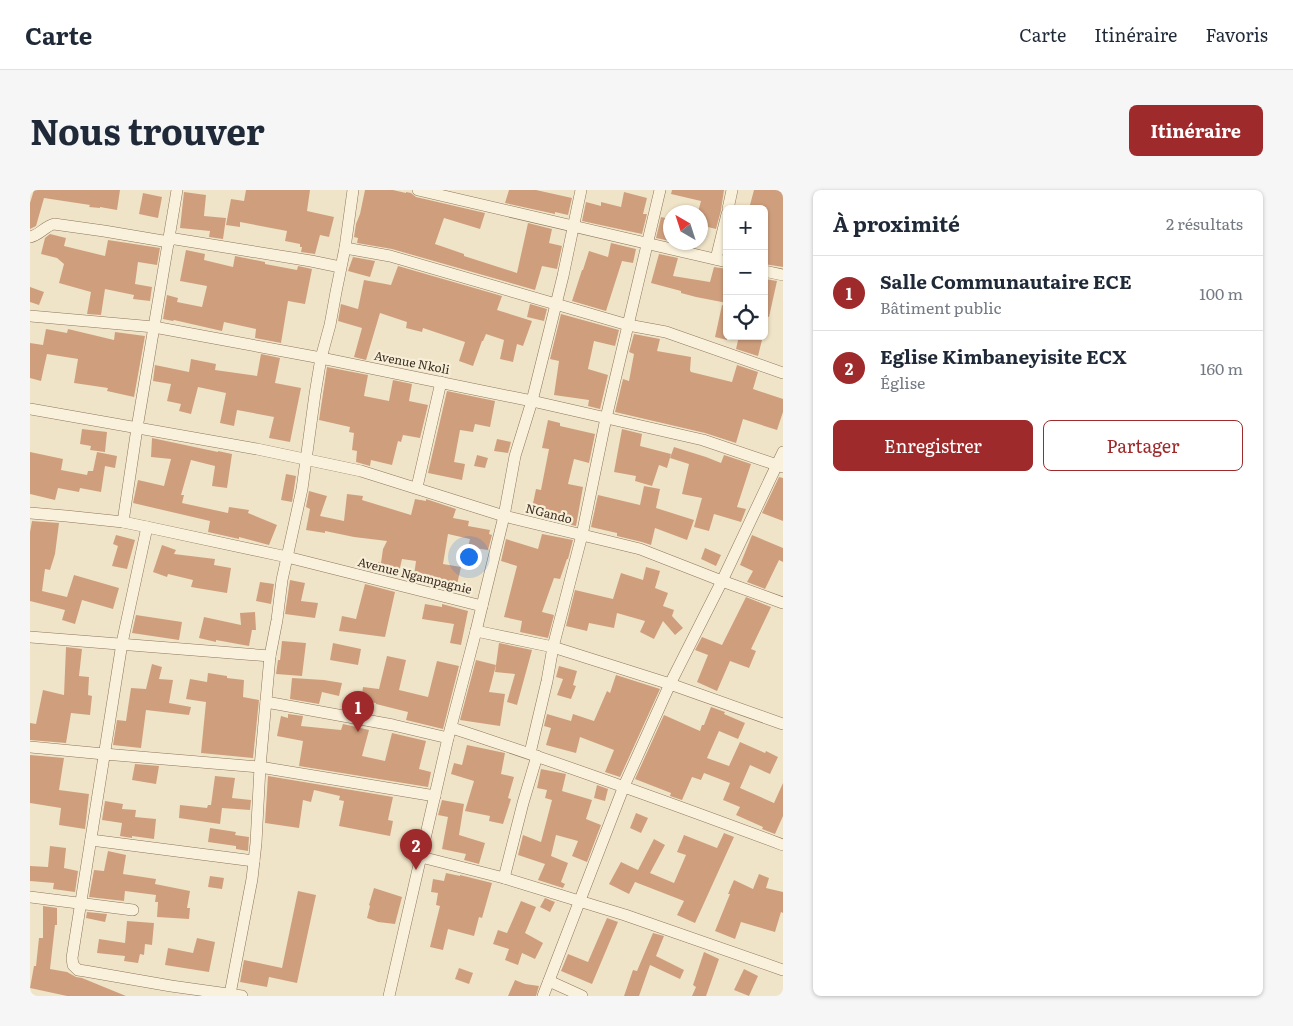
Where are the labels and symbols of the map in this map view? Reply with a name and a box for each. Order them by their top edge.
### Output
north arrow [663,205,708,250]
street label: Avenue Nkoli [373,346,451,378]
street label: NGando [524,499,574,527]
your location [456,544,482,570]
street label: Avenue Ngampagnie [356,552,474,598]
pin: 1 [342,691,374,732]
pin: 2 [400,829,432,870]

